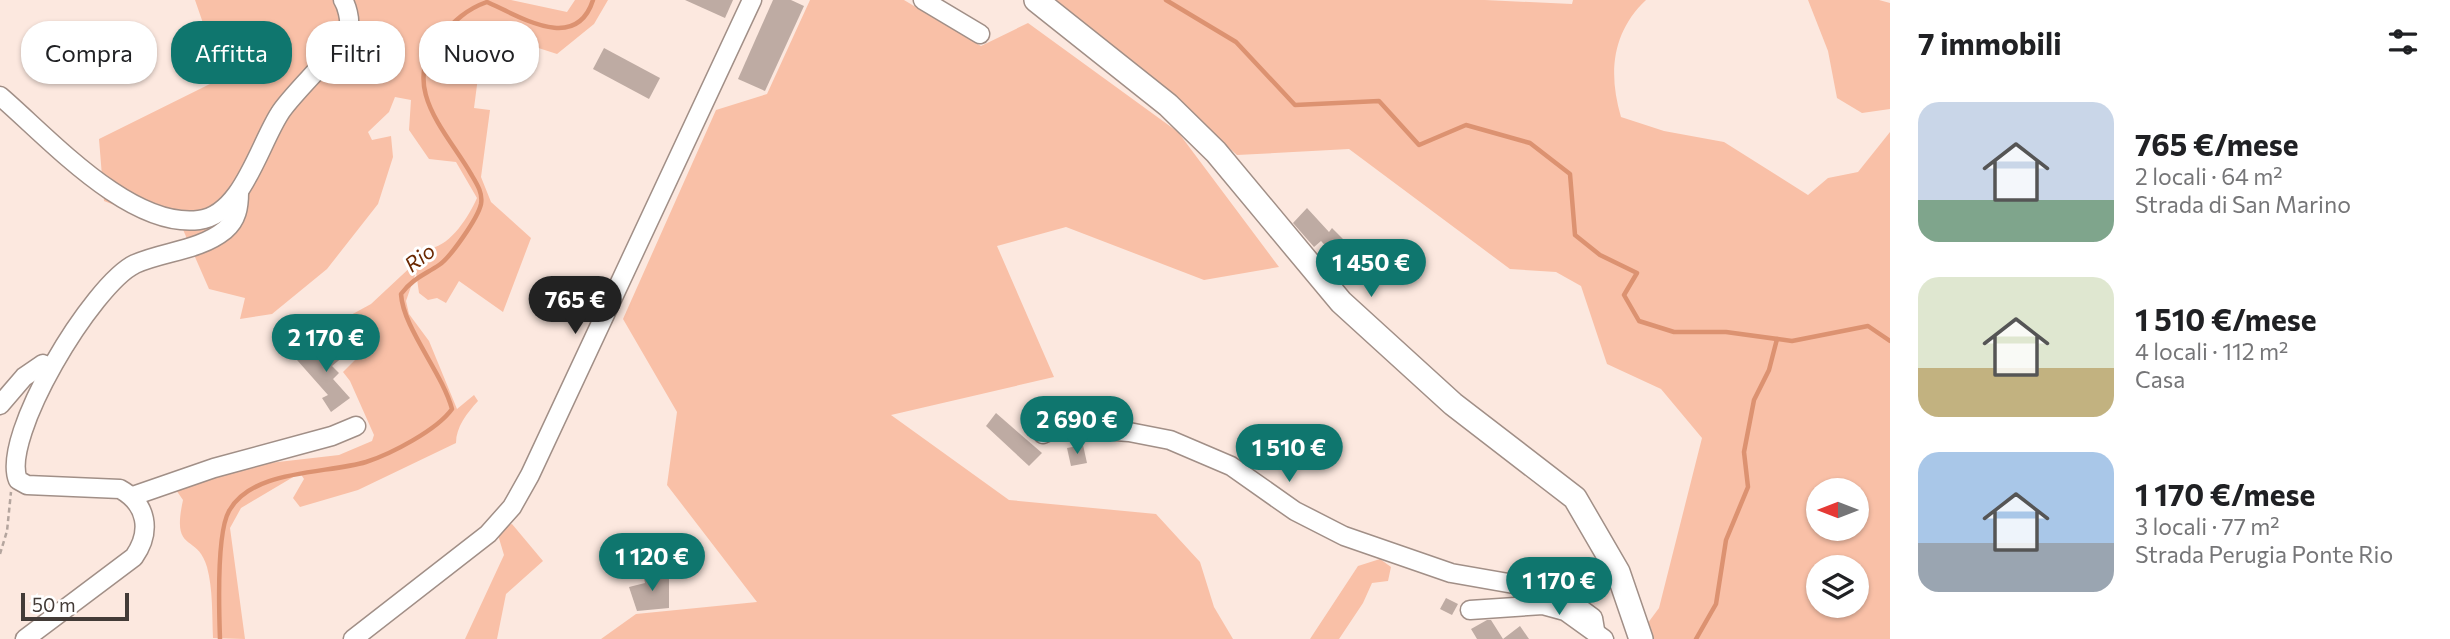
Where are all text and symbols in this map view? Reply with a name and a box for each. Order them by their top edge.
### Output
chip: Compra [21,21,157,84]
chip: Affitta [171,21,292,84]
chip: Filtri [306,21,405,84]
chip: Nuovo [419,21,539,84]
icon: filters [2384,23,2422,61]
text: 7 immobili [1918,24,2062,61]
text: 765 €/mese [2135,125,2299,162]
icon: home [1974,130,2058,214]
text: 2 locali · 64 m² [2135,162,2283,190]
text: Strada di San Marino [2135,190,2351,218]
water label: Rio [399,237,439,277]
pin: 1 450 € [1306,240,1436,299]
text: 1 450 € [1332,248,1410,276]
pin: 765 € [526,276,624,336]
text: 765 € [545,285,605,313]
text: 1 510 €/mese [2135,300,2317,337]
icon: home [1974,305,2058,389]
pin: 2 170 € [261,314,391,374]
text: 2 170 € [288,323,364,351]
text: 4 locali · 112 m² [2135,337,2288,365]
text: Casa [2135,365,2185,393]
pin: 2 690 € [1012,396,1142,456]
text: 2 690 € [1036,405,1118,433]
pin: 1 510 € [1224,424,1354,484]
text: 1 510 € [1252,433,1326,461]
text: 1 170 €/mese [2135,475,2315,512]
north arrow [1806,478,1869,541]
map controls [1806,478,1869,618]
icon: home [1974,480,2058,564]
text: 3 locali · 77 m² [2135,512,2280,540]
pin: 1 120 € [587,534,717,593]
text: Strada Perugia Ponte Rio [2135,540,2393,568]
text: 1 120 € [615,542,689,570]
button: layers [1806,555,1869,618]
pin: 1 170 € [1494,558,1624,617]
text: 1 170 € [1522,566,1596,594]
scale bar [21,590,130,622]
text: 50 m [32,593,76,616]

